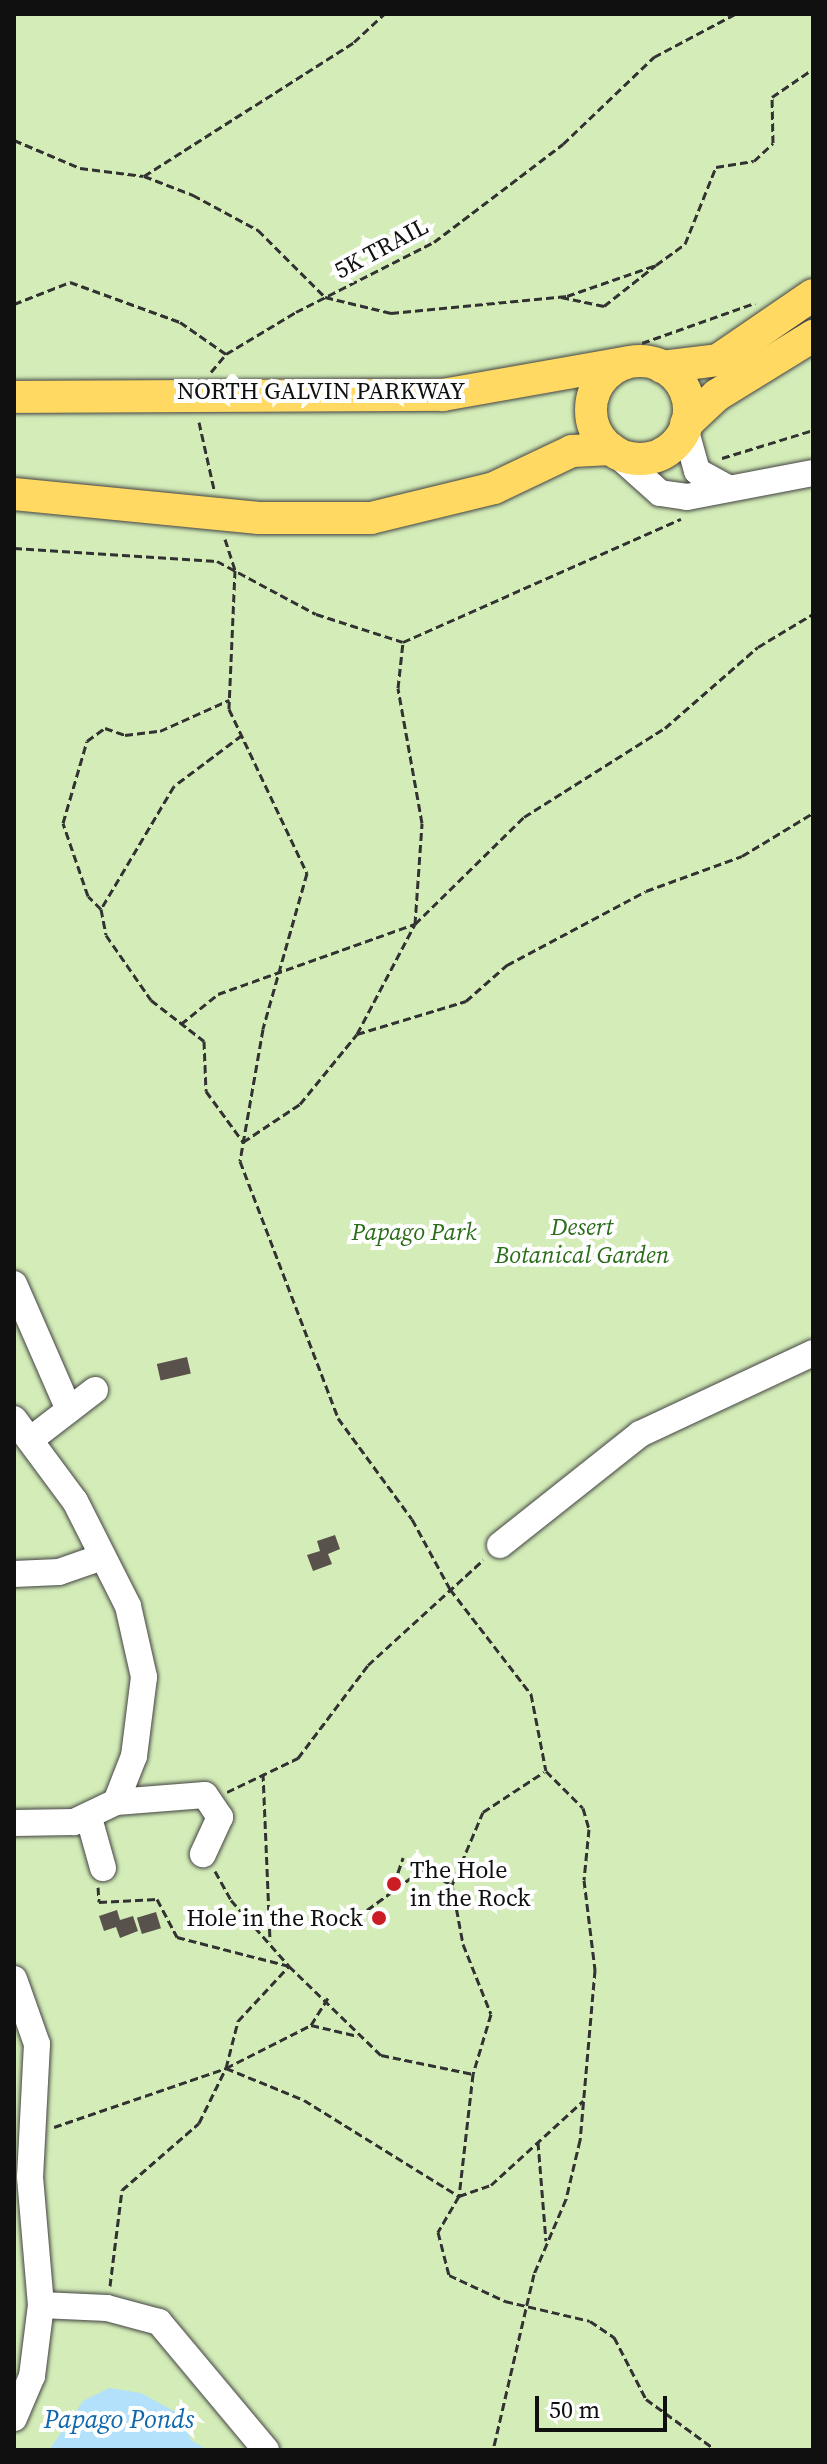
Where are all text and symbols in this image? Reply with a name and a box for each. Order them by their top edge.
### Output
street label: 5K TRAIL [329,211,433,285]
street label: NORTH GALVIN PARKWAY [177,377,465,405]
park label: Desert Botanical Garden [495,1213,669,1269]
park label: Papago Park [351,1218,477,1246]
place label: The Hole in the Rock [410,1856,530,1912]
marker: The Hole in the Rock [385,1875,403,1893]
place label: Hole in the Rock [186,1904,363,1932]
marker: Hole in the Rock [370,1909,388,1927]
scale bar [539,2380,671,2430]
text: 50 m [549,2393,600,2426]
water label: Papago Ponds [44,2404,194,2436]

